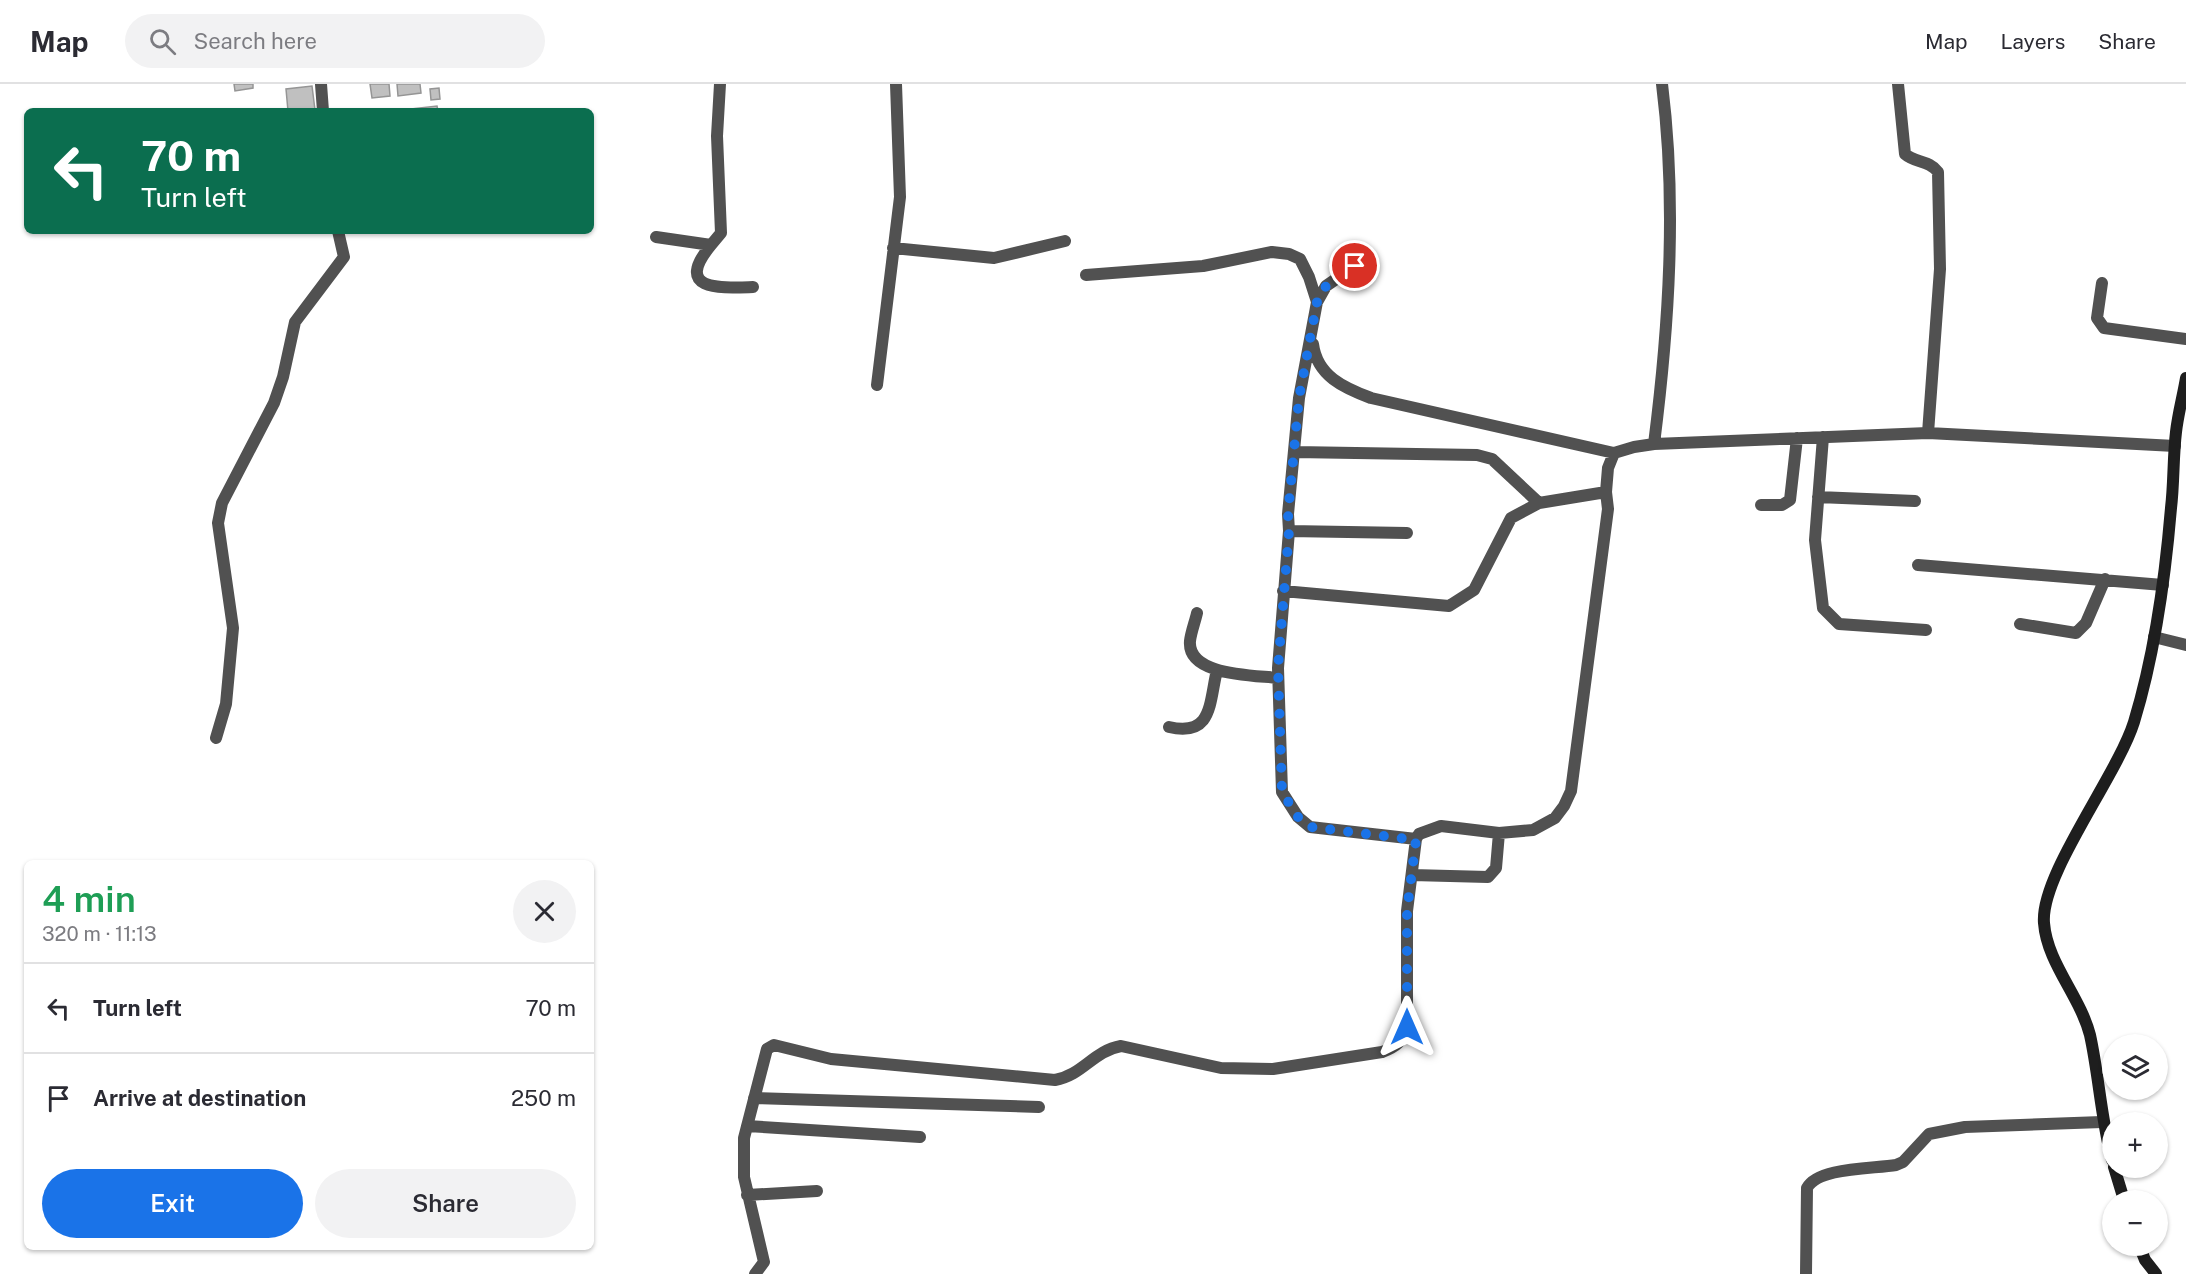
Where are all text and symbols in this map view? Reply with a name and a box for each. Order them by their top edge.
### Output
search box [125,14,545,68]
text: Map [30,25,89,58]
icon: search [146,25,179,58]
text: Search here [194,28,317,54]
text: Map [1925,29,1968,54]
text: Layers [2001,29,2065,54]
text: Share [2098,29,2156,54]
text: 70 m [141,131,241,180]
icon: left [42,132,120,210]
text: Turn left [141,181,247,213]
pin [1329,240,1380,291]
icon: arrive [1338,249,1371,282]
text: 4 min [42,878,136,920]
button: close [513,880,576,943]
text: 320 m · 11:13 [42,922,157,946]
icon: left [42,992,75,1025]
text: Turn left [93,995,182,1021]
text: 70 m [525,995,576,1021]
position arrow [1375,995,1439,1059]
map controls [2102,1034,2168,1256]
button: layers [2102,1034,2168,1100]
icon: arrive [42,1082,75,1115]
text: Arrive at destination [93,1085,306,1111]
text: 250 m [511,1085,576,1111]
button: + [2102,1112,2168,1178]
button: Exit [42,1169,303,1238]
button: Share [315,1169,576,1238]
button: − [2102,1190,2168,1256]

